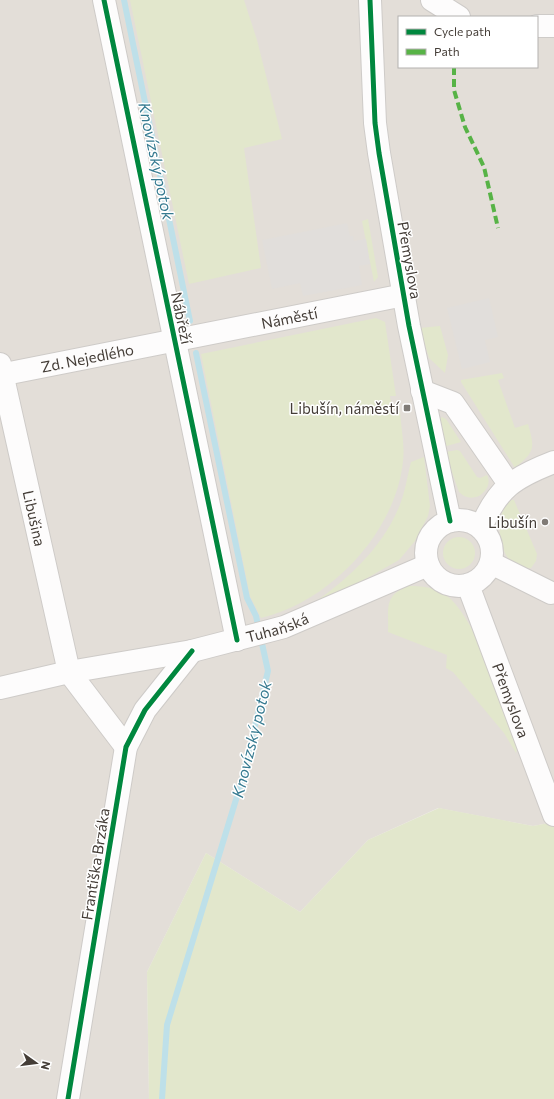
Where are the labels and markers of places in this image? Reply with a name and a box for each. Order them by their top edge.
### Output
place label: Libušín, náměstí [290,399,400,417]
marker: Libušín, náměstí [402,403,412,413]
place label: Libušín [488,513,537,531]
marker: Libušín [540,517,550,527]

